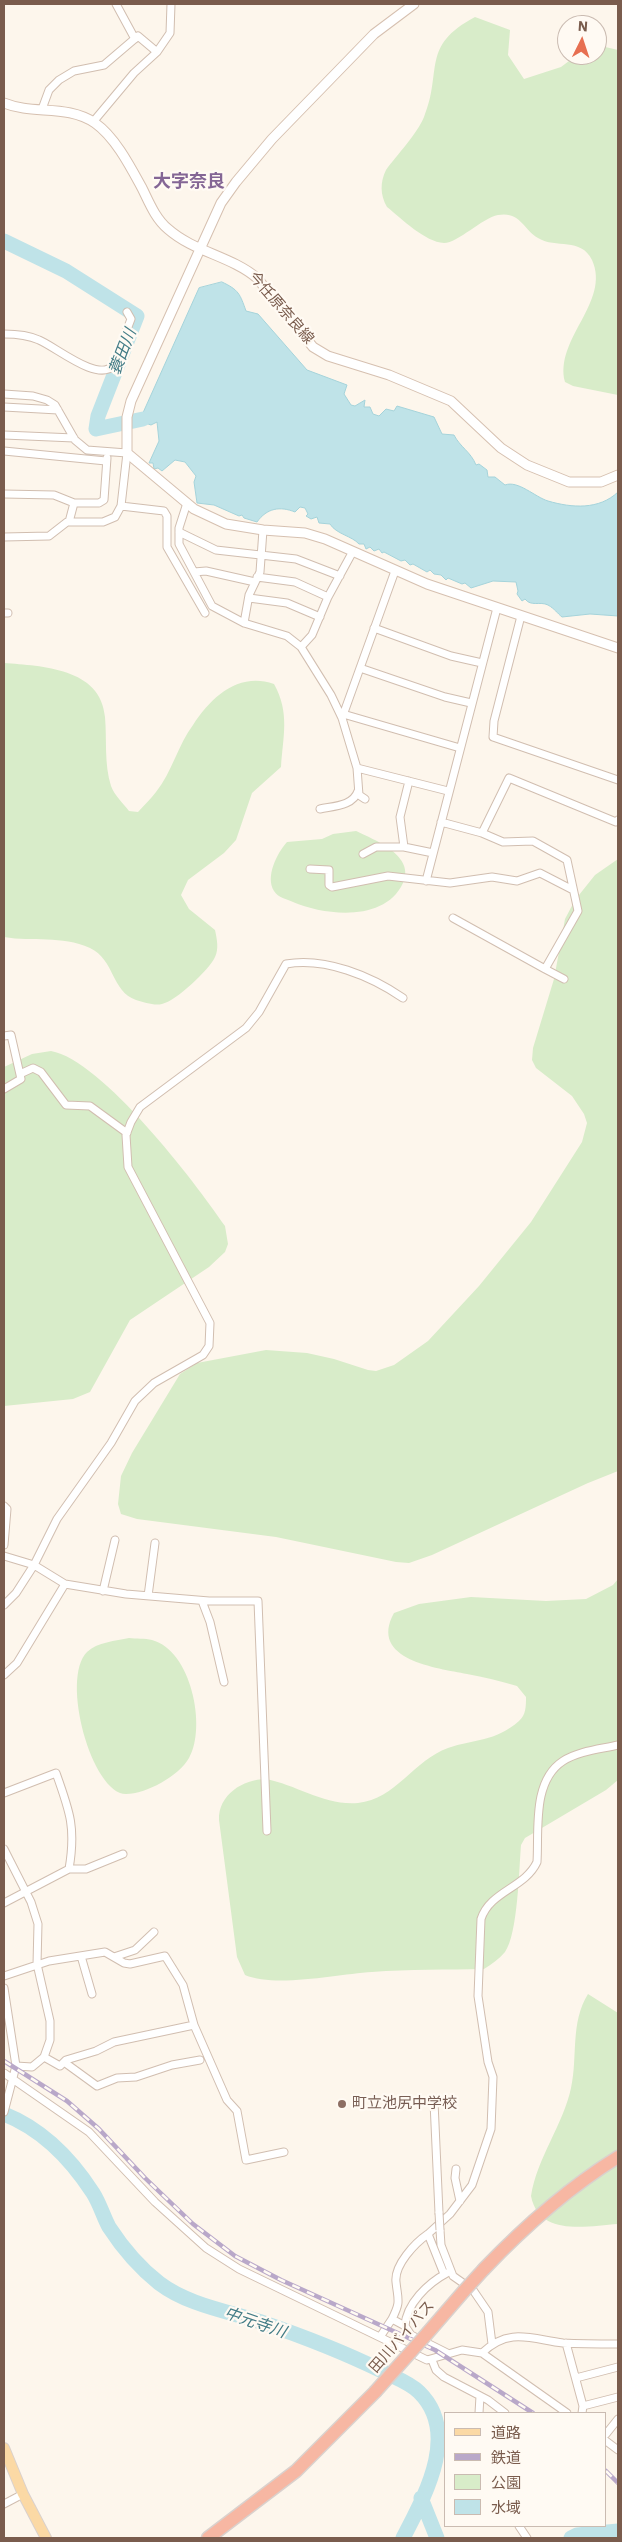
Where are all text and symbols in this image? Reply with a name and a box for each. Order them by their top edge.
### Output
north arrow [557,15,607,65]
text: N [577,17,589,35]
district label: 大字奈良 [153,171,225,193]
street label: 今任原奈良線 [245,268,317,348]
water label: 蓑田川 [105,326,141,378]
place label: 町立池尻中学校 [352,2095,457,2113]
marker: 町立池尻中学校 [336,2098,348,2110]
street label: 田川バイパス [366,2297,438,2377]
water label: 中元寺川 [222,2304,288,2342]
legend [444,2412,607,2527]
text: 道路 [491,2423,521,2442]
text: 鉄道 [491,2448,521,2467]
text: 公園 [491,2473,521,2492]
text: 水域 [491,2498,521,2517]

